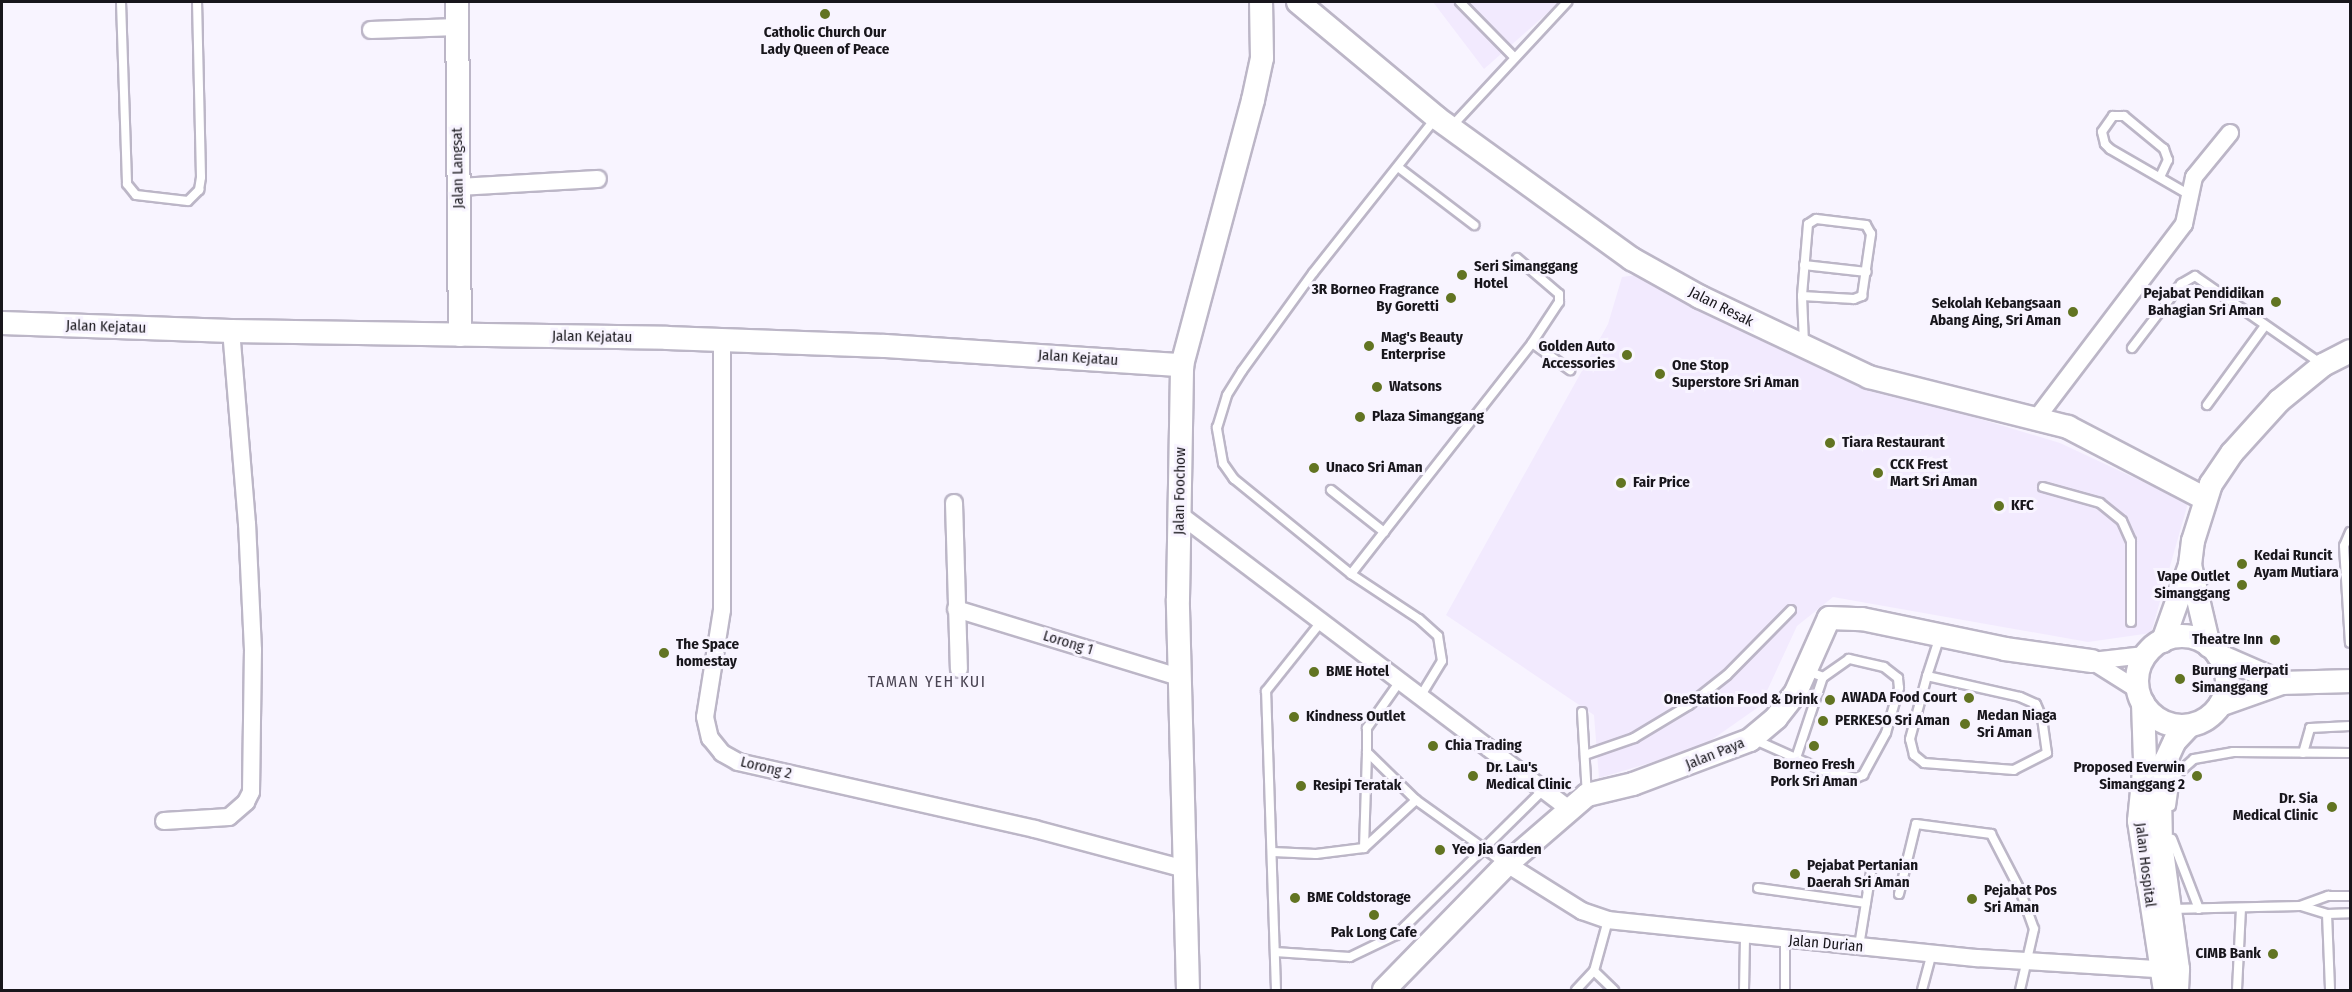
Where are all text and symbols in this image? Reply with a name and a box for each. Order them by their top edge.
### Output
marker: Catholic Church Our Lady Queen of Peace [818,7,832,21]
place label: Catholic Church Our Lady Queen of Peace [761,23,889,58]
street label: Jalan Langsat [448,127,468,209]
place label: Seri Simanggang Hotel [1474,257,1578,292]
marker: Seri Simanggang Hotel [1455,268,1469,282]
place label: 3R Borneo Fragrance By Goretti [1312,280,1439,315]
street label: Jalan Resak [1686,283,1756,331]
place label: Pejabat Pendidikan Bahagian Sri Aman [2143,284,2264,319]
marker: 3R Borneo Fragrance By Goretti [1444,291,1458,305]
place label: Sekolah Kebangsaan Abang Aing, Sri Aman [1930,294,2061,329]
marker: Pejabat Pendidikan Bahagian Sri Aman [2269,295,2283,309]
marker: Sekolah Kebangsaan Abang Aing, Sri Aman [2066,305,2080,319]
street label: Jalan Kejatau [66,317,146,337]
street label: Jalan Kejatau [552,327,632,347]
place label: Mag's Beauty Enterprise [1381,328,1463,363]
place label: Golden Auto Accessories [1538,337,1615,372]
marker: Mag's Beauty Enterprise [1362,339,1376,353]
street label: Jalan Kejatau [1037,346,1119,370]
marker: Golden Auto Accessories [1620,348,1634,362]
place label: One Stop Superstore Sri Aman [1672,356,1799,391]
marker: One Stop Superstore Sri Aman [1653,367,1667,381]
place label: Watsons [1389,378,1442,396]
marker: Watsons [1370,380,1384,394]
place label: Plaza Simanggang [1372,408,1484,426]
marker: Plaza Simanggang [1353,410,1367,424]
place label: Tiara Restaurant [1842,434,1945,452]
marker: Tiara Restaurant [1823,436,1837,450]
street label: Jalan Foochow [1170,447,1190,535]
place label: CCK Frest Mart Sri Aman [1890,455,1977,490]
place label: Unaco Sri Aman [1326,459,1423,477]
marker: Unaco Sri Aman [1307,461,1321,475]
marker: CCK Frest Mart Sri Aman [1871,466,1885,480]
place label: Fair Price [1633,474,1690,492]
marker: Fair Price [1614,476,1628,490]
place label: KFC [2011,497,2034,515]
marker: KFC [1992,499,2006,513]
place label: Kedai Runcit Ayam Mutiara [2254,546,2339,581]
marker: Kedai Runcit Ayam Mutiara [2235,557,2249,571]
place label: Vape Outlet Simanggang [2154,567,2230,602]
marker: Vape Outlet Simanggang [2235,578,2249,592]
street label: Lorong 1 [1041,627,1095,659]
place label: Theatre Inn [2192,631,2263,649]
marker: Theatre Inn [2268,633,2282,647]
place label: The Space homestay [676,635,739,670]
marker: The Space homestay [657,646,671,660]
place label: Burung Merpati Simanggang [2192,661,2288,696]
place label: BME Hotel [1326,663,1389,681]
marker: BME Hotel [1307,665,1321,679]
district label: TAMAN YEH KUI [868,672,986,692]
marker: Burung Merpati Simanggang [2173,672,2187,686]
place label: AWADA Food Court [1842,689,1957,707]
place label: OneStation Food & Drink [1664,691,1818,709]
marker: AWADA Food Court [1962,691,1976,705]
marker: OneStation Food & Drink [1823,693,1837,707]
place label: Medan Niaga Sri Aman [1977,706,2057,741]
place label: Kindness Outlet [1306,708,1406,726]
marker: Kindness Outlet [1287,710,1301,724]
place label: PERKESO Sri Aman [1835,712,1950,730]
marker: PERKESO Sri Aman [1816,714,1830,728]
marker: Medan Niaga Sri Aman [1958,717,1972,731]
street label: Jalan Paya [1683,734,1747,774]
place label: Chia Trading [1445,737,1522,755]
marker: Chia Trading [1426,739,1440,753]
marker: Borneo Fresh Pork Sri Aman [1807,739,1821,753]
street label: Lorong 2 [739,753,793,783]
place label: Borneo Fresh Pork Sri Aman [1770,755,1858,790]
place label: Dr. Lau's Medical Clinic [1486,758,1571,793]
place label: Proposed Everwin Simanggang 2 [2074,758,2185,793]
marker: Dr. Lau's Medical Clinic [1464,767,1482,785]
marker: Proposed Everwin Simanggang 2 [2190,769,2204,783]
place label: Resipi Teratak [1313,777,1401,795]
marker: Resipi Teratak [1294,779,1308,793]
place label: Dr. Sia Medical Clinic [2233,789,2318,824]
marker: Dr. Sia Medical Clinic [2323,798,2341,816]
street label: Jalan Hospital [2131,822,2159,908]
place label: Yeo Jia Garden [1452,841,1542,859]
marker: Yeo Jia Garden [1433,843,1447,857]
place label: Pejabat Pertanian Daerah Sri Aman [1807,856,1918,891]
marker: Pejabat Pertanian Daerah Sri Aman [1788,867,1802,881]
place label: Pejabat Pos Sri Aman [1984,881,2057,916]
place label: BME Coldstorage [1307,889,1411,907]
marker: BME Coldstorage [1288,891,1302,905]
marker: Pejabat Pos Sri Aman [1965,892,1979,906]
marker: Pak Long Cafe [1367,908,1381,922]
place label: Pak Long Cafe [1331,924,1417,942]
street label: Jalan Durian [1788,932,1864,956]
place label: CIMB Bank [2195,945,2261,963]
marker: CIMB Bank [2266,947,2280,961]

